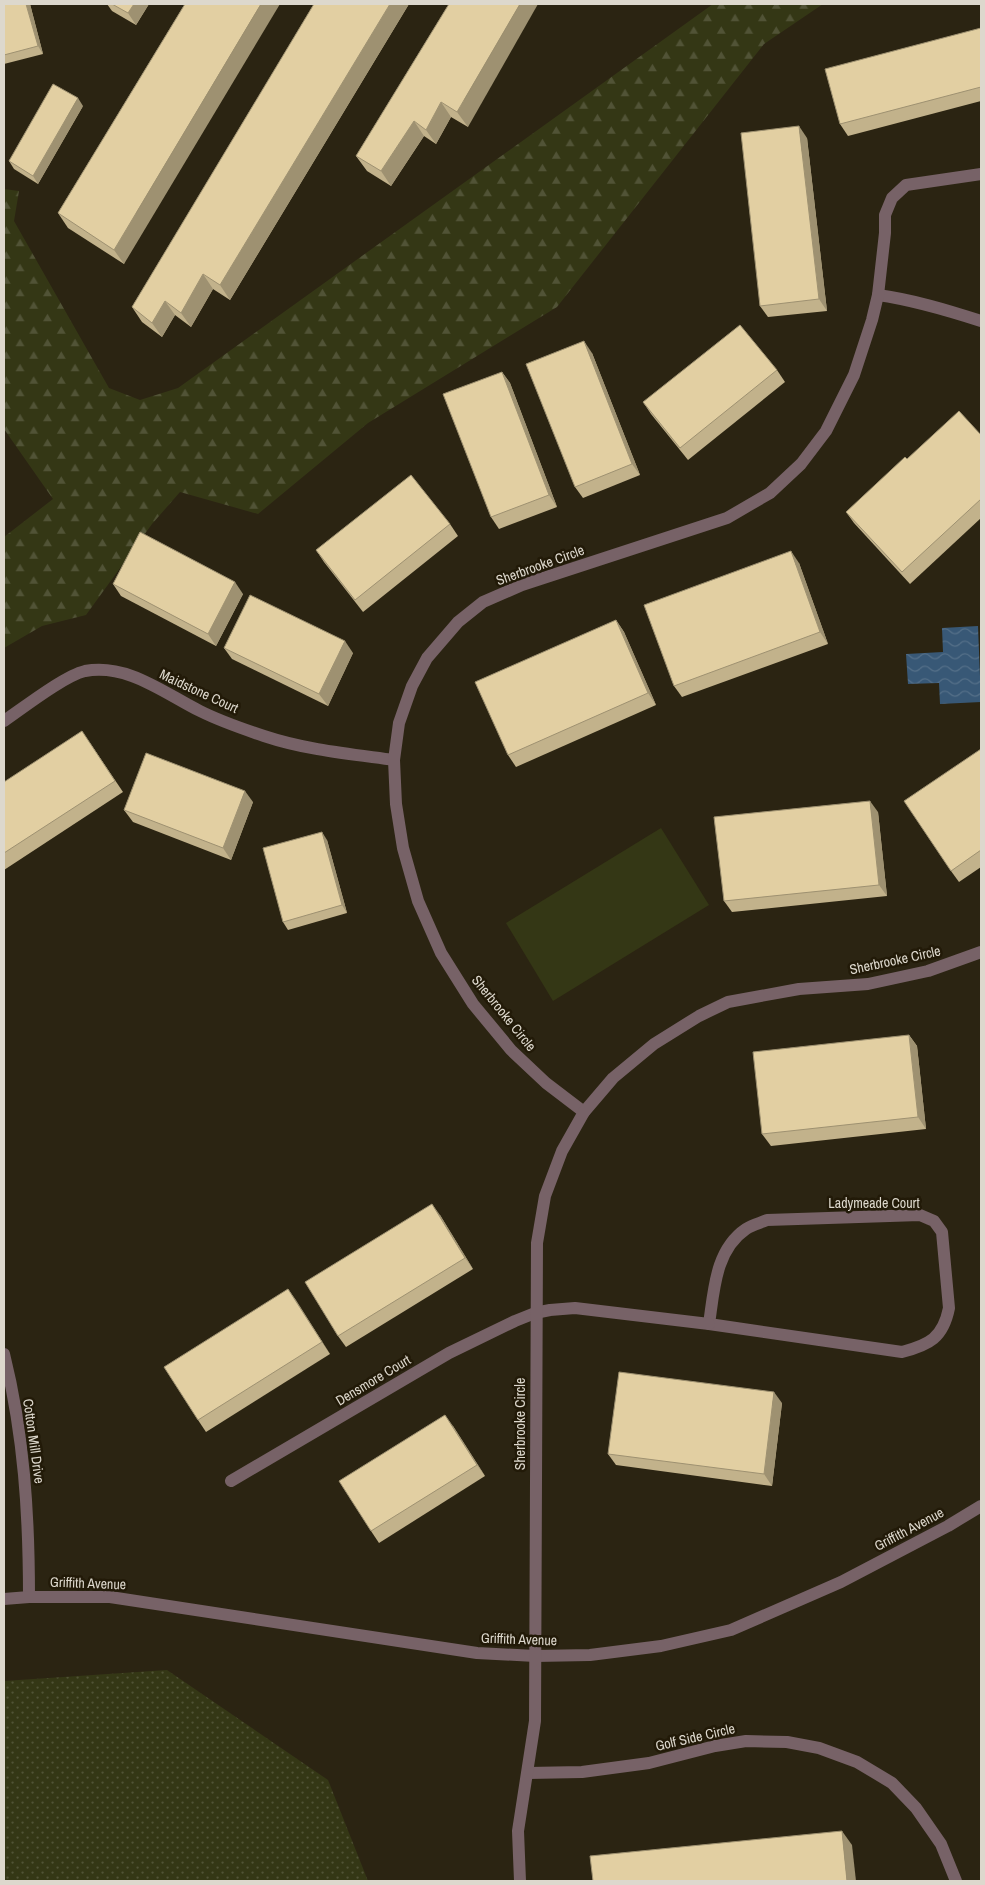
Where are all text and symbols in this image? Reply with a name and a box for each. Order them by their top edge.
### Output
street label: Sherbrooke Circle [493,541,587,589]
street label: Maidstone Court [157,665,241,717]
street label: Sherbrooke Circle [848,942,942,978]
street label: Sherbrooke Circle [468,971,540,1055]
street label: Ladymeade Court [828,1194,920,1212]
street label: Densmore Court [332,1351,414,1409]
street label: Sherbrooke Circle [511,1378,529,1470]
street label: Cotton Mill Drive [19,1397,49,1485]
street label: Griffith Avenue [871,1503,947,1555]
street label: Griffith Avenue [50,1573,126,1593]
street label: Griffith Avenue [481,1629,557,1649]
street label: Golf Side Circle [653,1719,737,1755]

